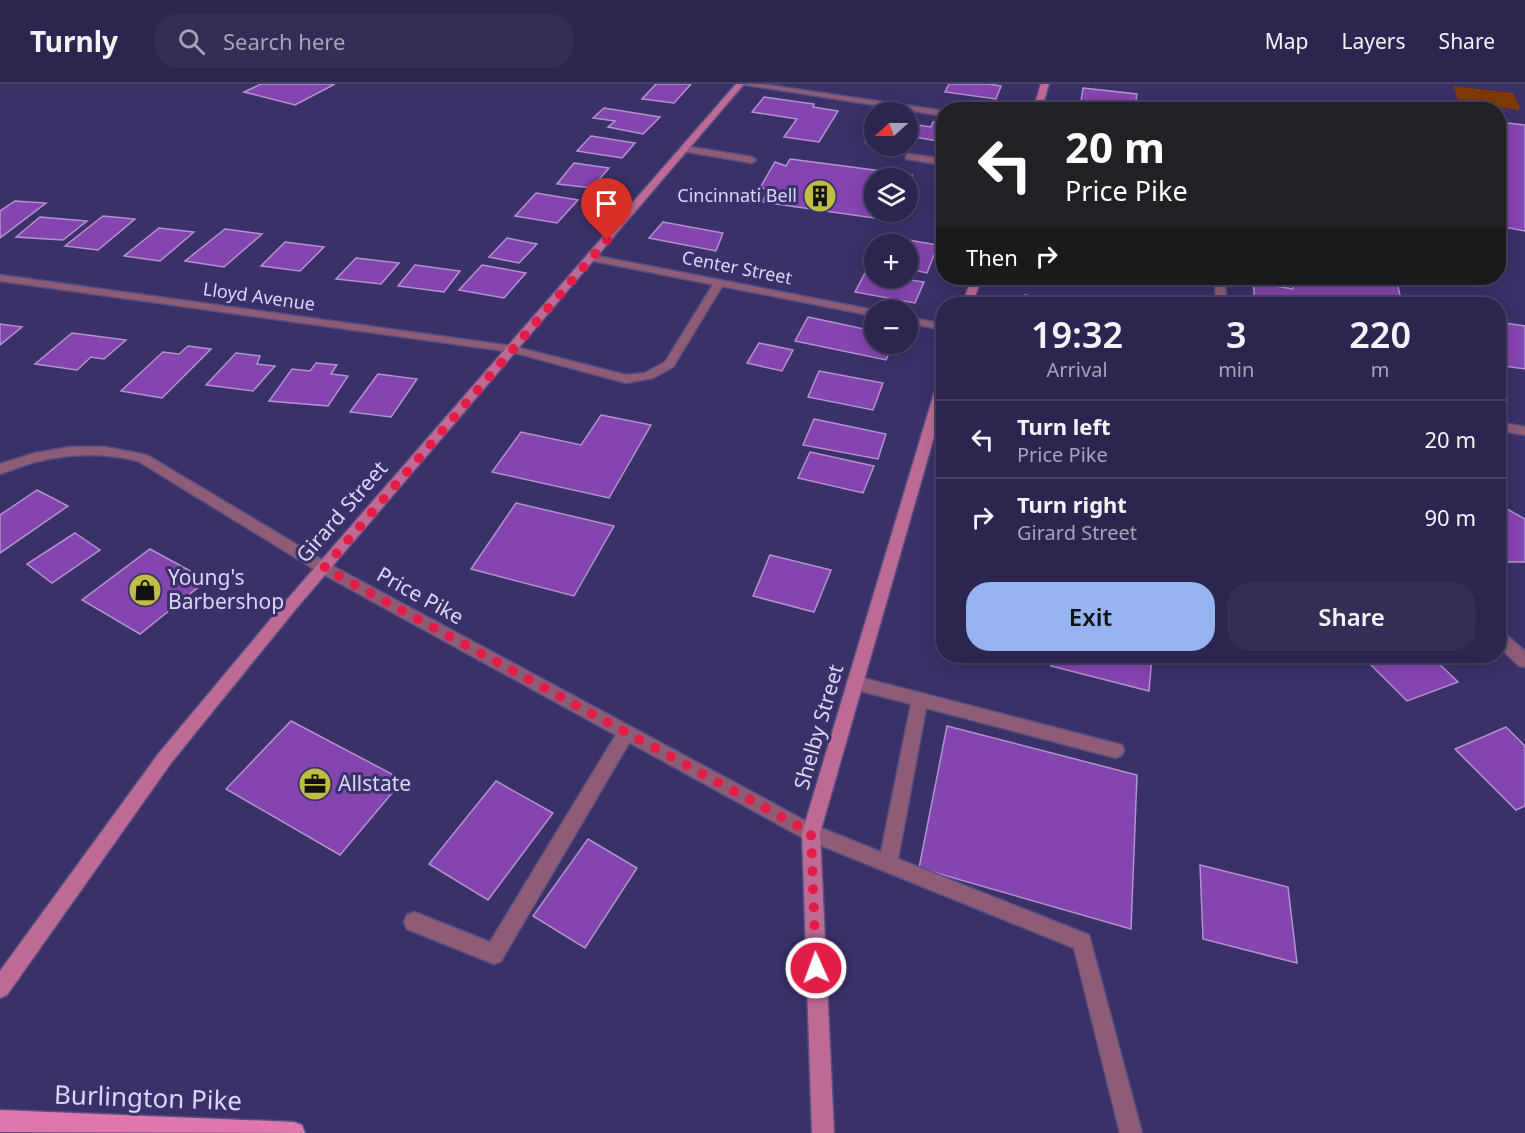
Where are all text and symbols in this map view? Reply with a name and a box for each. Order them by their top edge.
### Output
search box [154,14,574,68]
text: Turnly [30,22,118,60]
icon: search [175,25,208,58]
text: Search here [223,26,345,56]
text: Map [1265,27,1309,55]
text: Layers [1342,27,1406,55]
text: Share [1439,27,1495,55]
north arrow [864,102,918,156]
map controls [864,102,918,354]
text: 20 m [1065,118,1165,175]
icon: left [966,126,1044,204]
button: layers [864,168,918,222]
text: Price Pike [1065,172,1188,209]
pin [581,178,632,240]
building icon: Cincinnati Bell [802,178,838,214]
place label: Cincinnati Bell [677,183,797,207]
icon: arrive [590,187,623,220]
button: + [864,234,918,288]
icon: right [1030,240,1063,273]
text: Then [966,242,1018,272]
street label: Center Street [680,245,795,290]
street label: Lloyd Avenue [202,276,317,316]
button: − [864,300,918,354]
text: 19:32 [1031,310,1123,359]
text: 3 [1226,310,1247,359]
text: 220 [1349,310,1411,359]
text: Arrival [1047,356,1108,383]
text: min [1218,356,1254,383]
text: m [1371,356,1390,383]
text: Turn left [1017,411,1111,441]
icon: left [966,423,999,456]
text: 20 m [1425,424,1476,454]
text: Price Pike [1017,441,1108,468]
street label: Girard Street [289,454,393,568]
text: Turn right [1017,489,1127,519]
icon: right [966,501,999,534]
text: 90 m [1425,502,1476,532]
text: Girard Street [1017,519,1137,546]
street label: Price Pike [372,560,469,630]
place label: Young's Barbershop [168,563,284,615]
shop icon: Young's Barbershop [127,572,163,608]
button: Exit [966,582,1215,651]
button: Share [1227,582,1476,651]
street label: Shelby Street [787,660,849,793]
office icon: Allstate [297,766,333,802]
place label: Allstate [338,769,411,797]
position arrow [784,936,848,1000]
street label: Burlington Pike [53,1076,243,1118]

